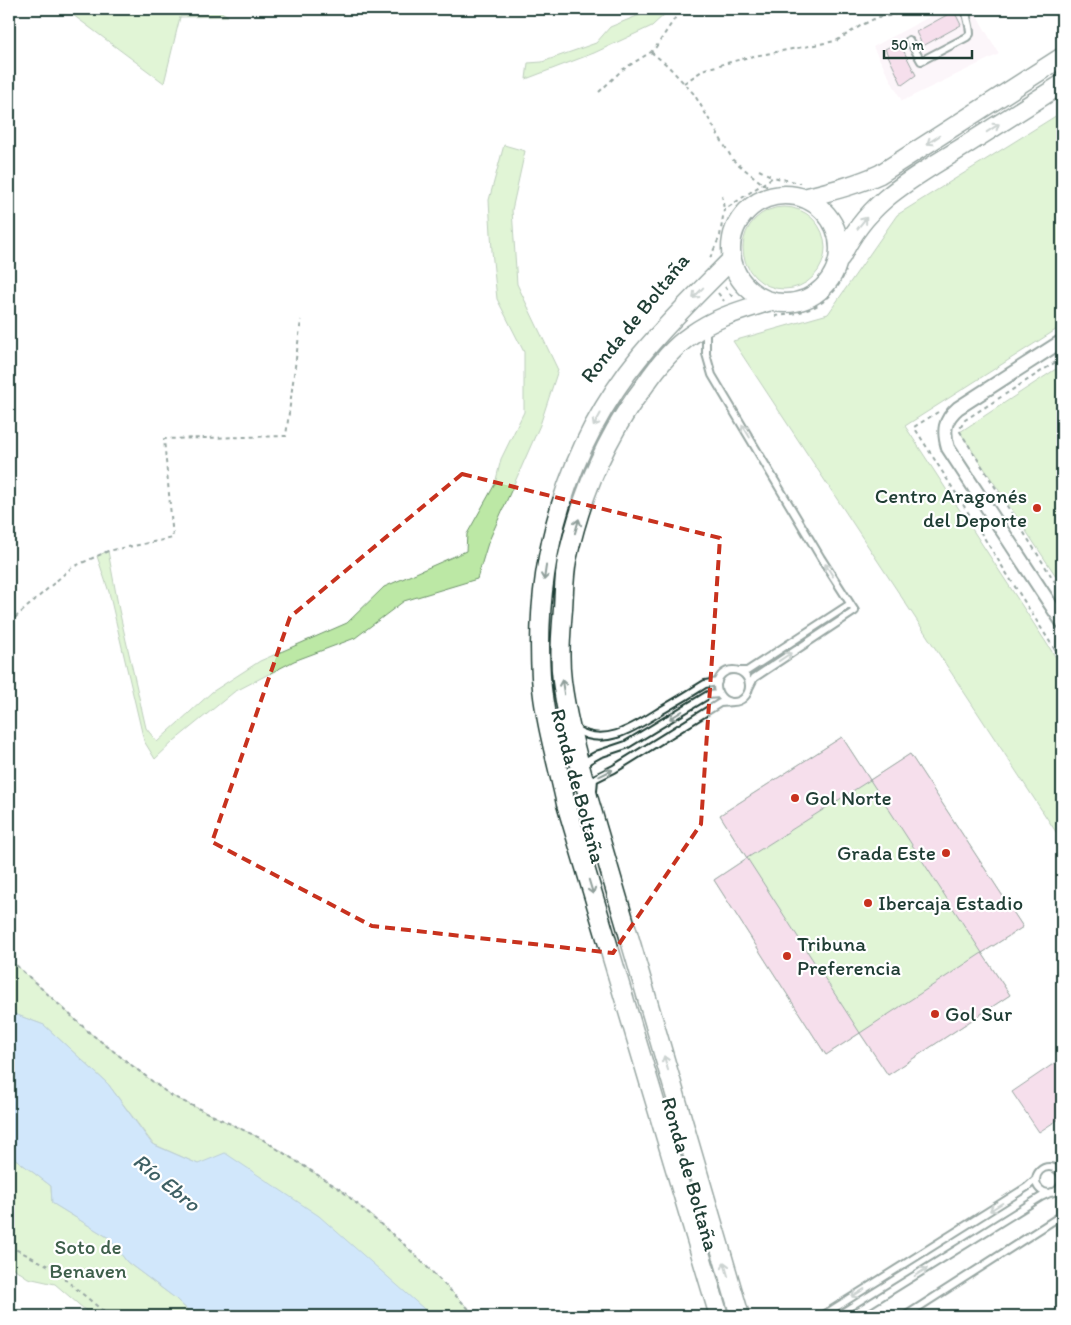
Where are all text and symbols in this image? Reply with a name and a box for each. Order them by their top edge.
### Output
scale bar [884,28,971,60]
text: 50 m [891,36,924,54]
one-way arrow [986,123,1000,133]
one-way arrow [927,136,941,146]
one-way arrow [856,216,867,229]
street label: Ronda de Boltaña [575,248,694,387]
one-way arrow [692,287,704,300]
one-way arrow [592,412,601,427]
one-way arrow [740,424,750,438]
place label: Centro Aragonés del Deporte [875,483,1027,532]
marker: Centro Aragonés del Deporte [1031,502,1043,514]
one-way arrow [572,519,582,535]
one-way arrow [824,564,834,578]
one-way arrow [539,565,549,581]
one-way arrow [778,652,792,662]
one-way arrow [558,680,568,696]
street label: Ronda de Boltaña [546,706,611,866]
one-way arrow [670,710,684,720]
one-way arrow [598,768,613,778]
place label: Gol Norte [805,785,892,810]
marker: Gol Norte [789,792,801,804]
place label: Grada Este [837,840,936,865]
marker: Grada Este [940,847,952,859]
one-way arrow [586,878,596,894]
place label: Ibercaja Estadio [878,890,1023,915]
marker: Ibercaja Estadio [862,897,874,909]
place label: Tribuna Preferencia [797,931,901,980]
marker: Tribuna Preferencia [781,950,793,962]
place label: Gol Sur [945,1001,1012,1026]
marker: Gol Sur [929,1008,941,1020]
one-way arrow [660,1056,670,1072]
street label: Ronda de Boltaña [657,1094,724,1254]
water label: Río Ebro [128,1147,206,1218]
one-way arrow [989,1202,1003,1212]
park label: Soto de Benaven [49,1234,127,1283]
one-way arrow [721,1262,731,1278]
one-way arrow [914,1267,928,1277]
one-way arrow [852,1289,866,1299]

